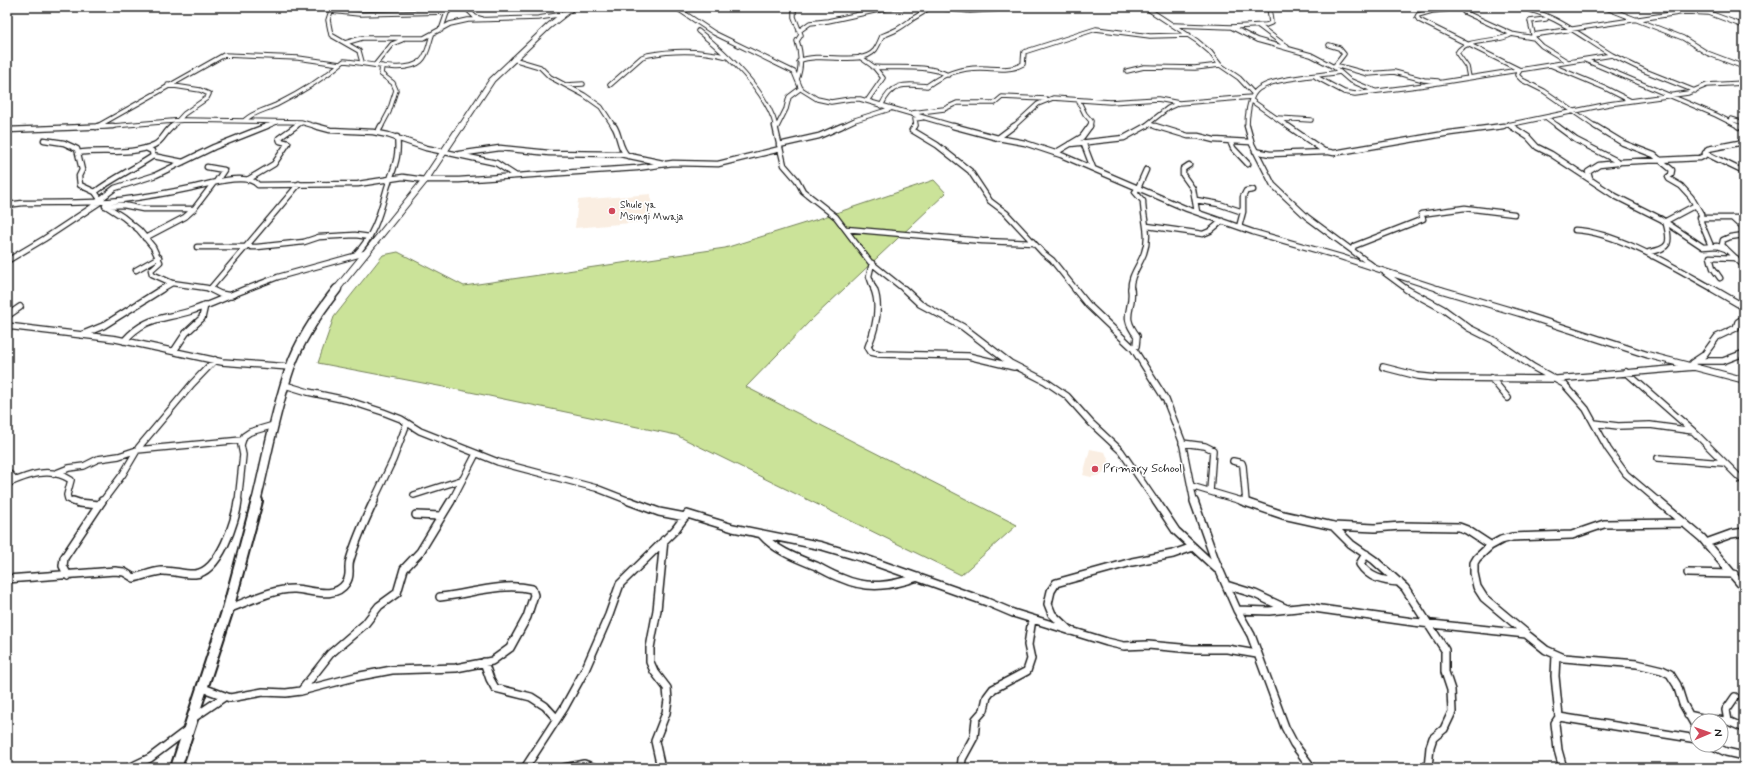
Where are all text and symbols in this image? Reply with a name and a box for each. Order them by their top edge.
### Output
place label: Shule ya Msingi Mwaja [620,199,684,224]
marker: Shule ya Msingi Mwaja [607,206,617,216]
place label: Primary School [1103,461,1182,477]
marker: Primary School [1090,464,1100,474]
north arrow [1689,713,1729,753]
text: N [1711,729,1725,737]

